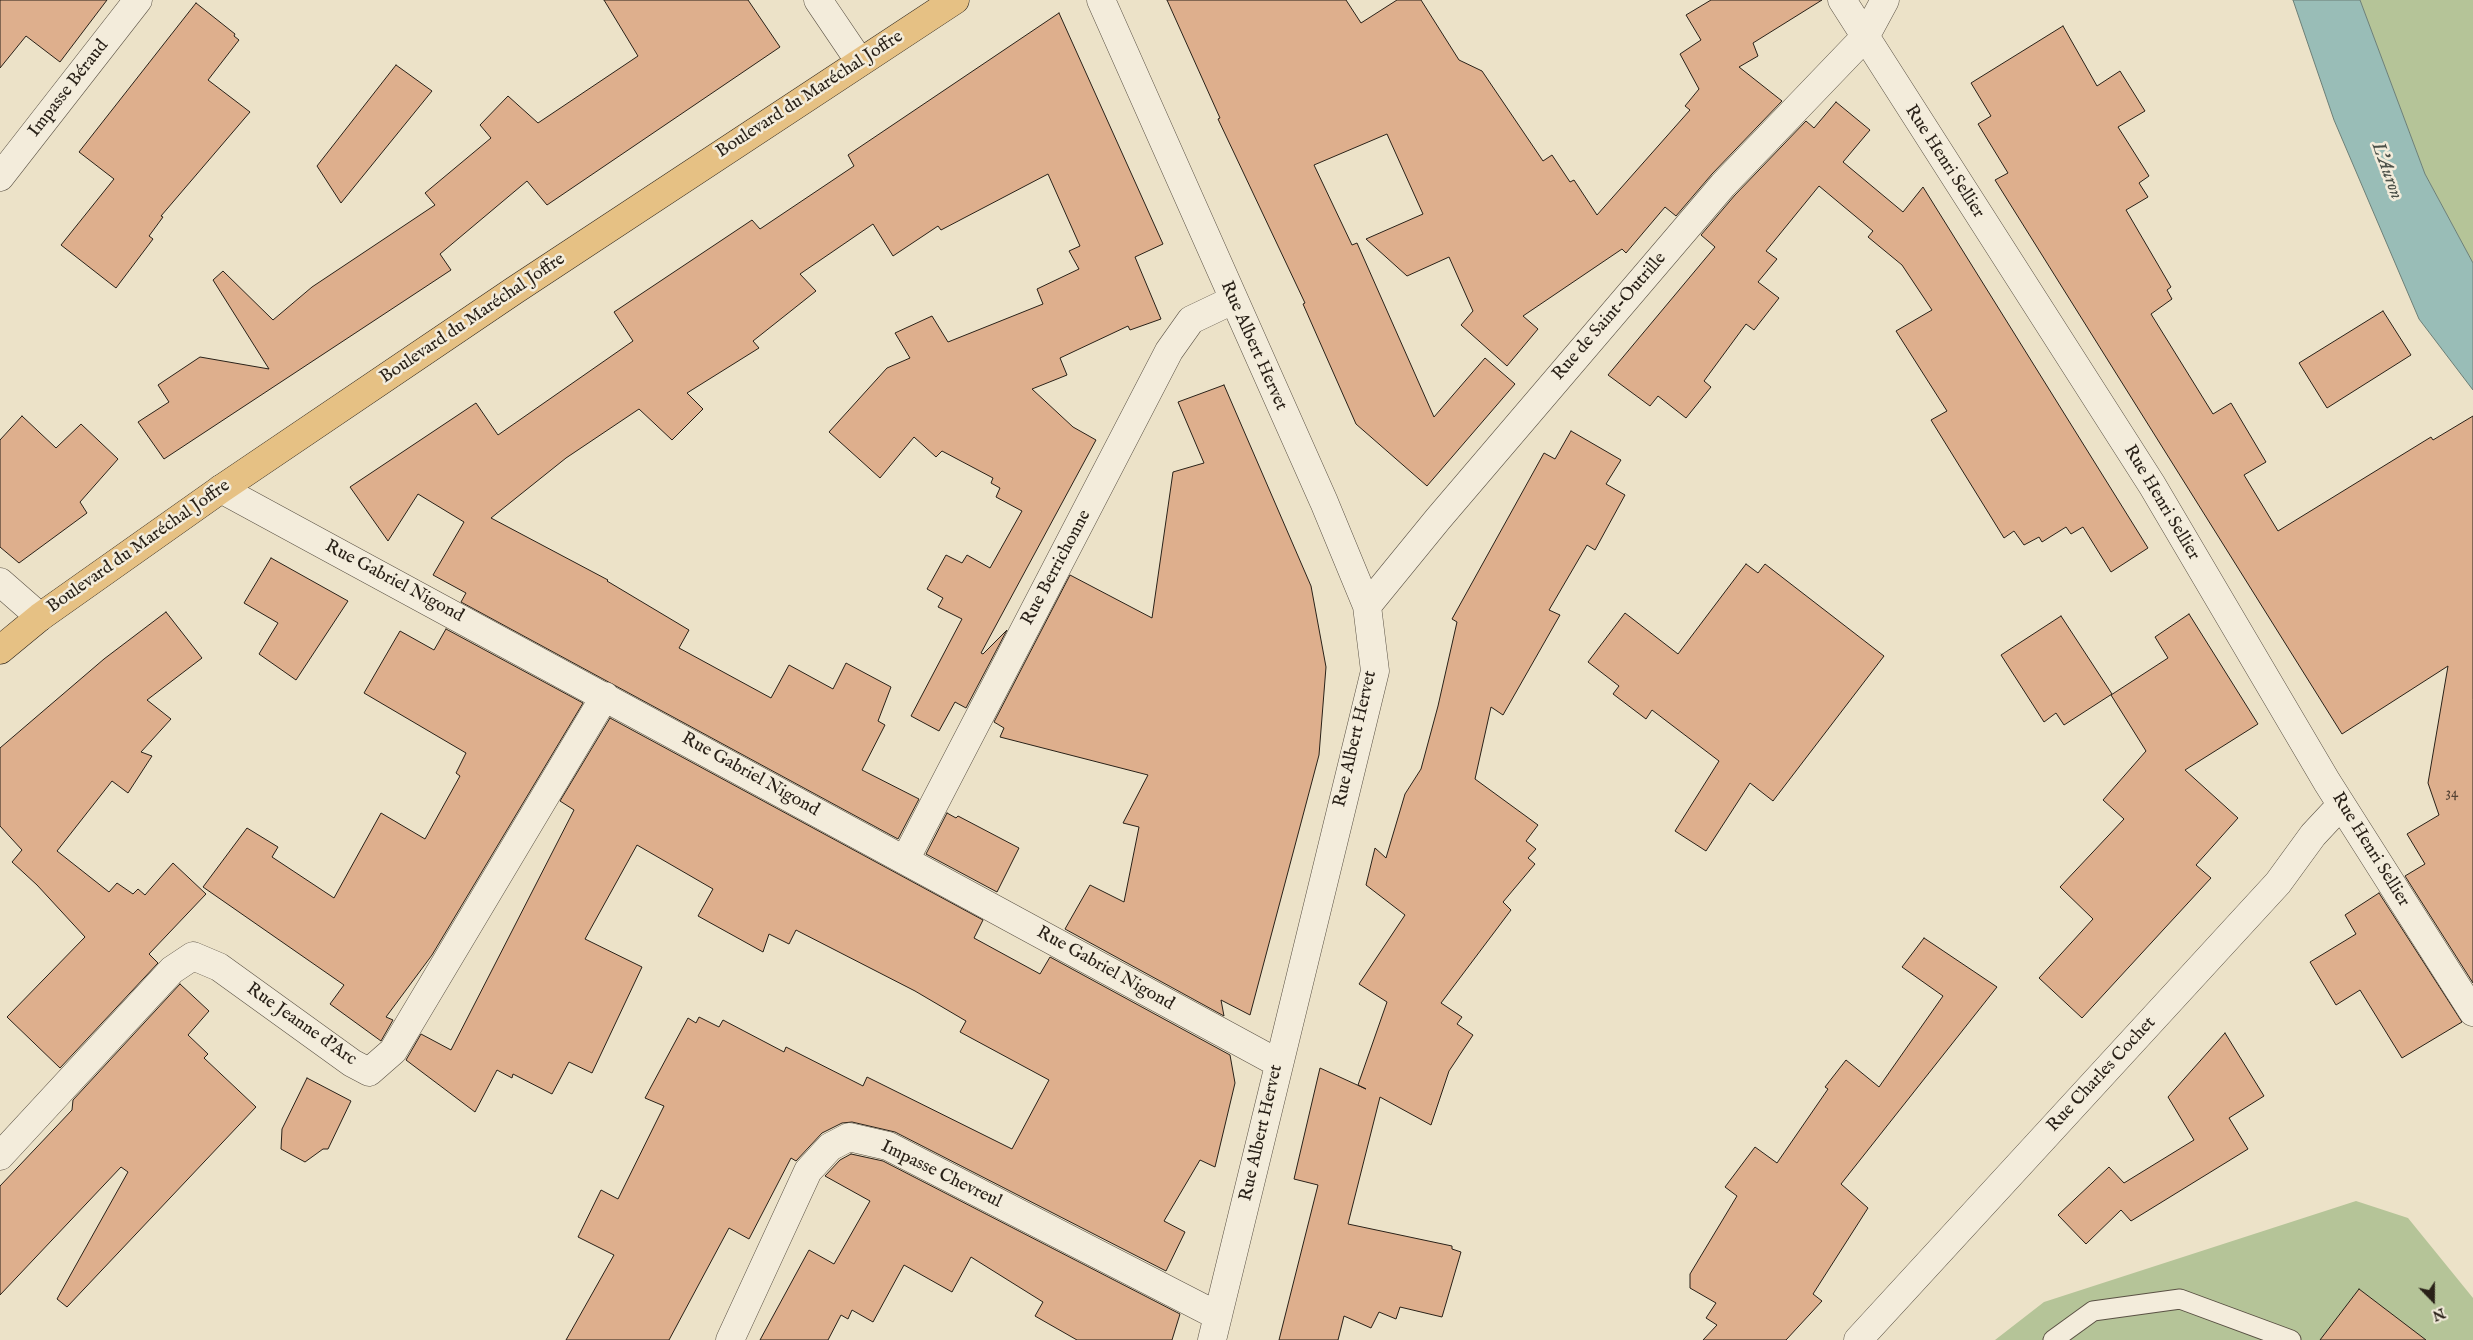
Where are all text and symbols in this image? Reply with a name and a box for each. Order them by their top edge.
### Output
street label: Boulevard du Maréchal Joffre [713,26,907,164]
street label: Impasse Béraud [24,36,114,142]
street label: Rue Henri Sellier [1899,101,1989,223]
water label: L'Auron [2365,139,2407,203]
street label: Boulevard du Maréchal Joffre [376,249,570,389]
street label: Rue de Saint-Outrille [1548,249,1672,385]
street label: Rue Albert Hervet [1215,278,1291,414]
street label: Rue Henri Sellier [2118,442,2204,564]
street label: Boulevard du Maréchal Joffre [43,476,235,618]
street label: Rue Berrichonne [1018,507,1096,629]
street label: Rue Gabriel Nigond [321,536,467,628]
street label: Rue Albert Hervet [1330,669,1382,809]
street label: Rue Gabriel Nigond [677,728,823,822]
house number: 34 [2446,785,2458,803]
street label: Rue Henri Sellier [2326,789,2414,911]
street label: Rue Gabriel Nigond [1032,922,1178,1016]
street label: Rue Jeanne d'Arc [242,979,360,1071]
street label: Rue Charles Cochet [2043,1013,2161,1137]
street label: Rue Albert Hervet [1236,1063,1288,1203]
street label: Impasse Chevreul [877,1136,1005,1214]
north arrow [2408,1275,2458,1325]
text: N [2430,1303,2448,1325]

